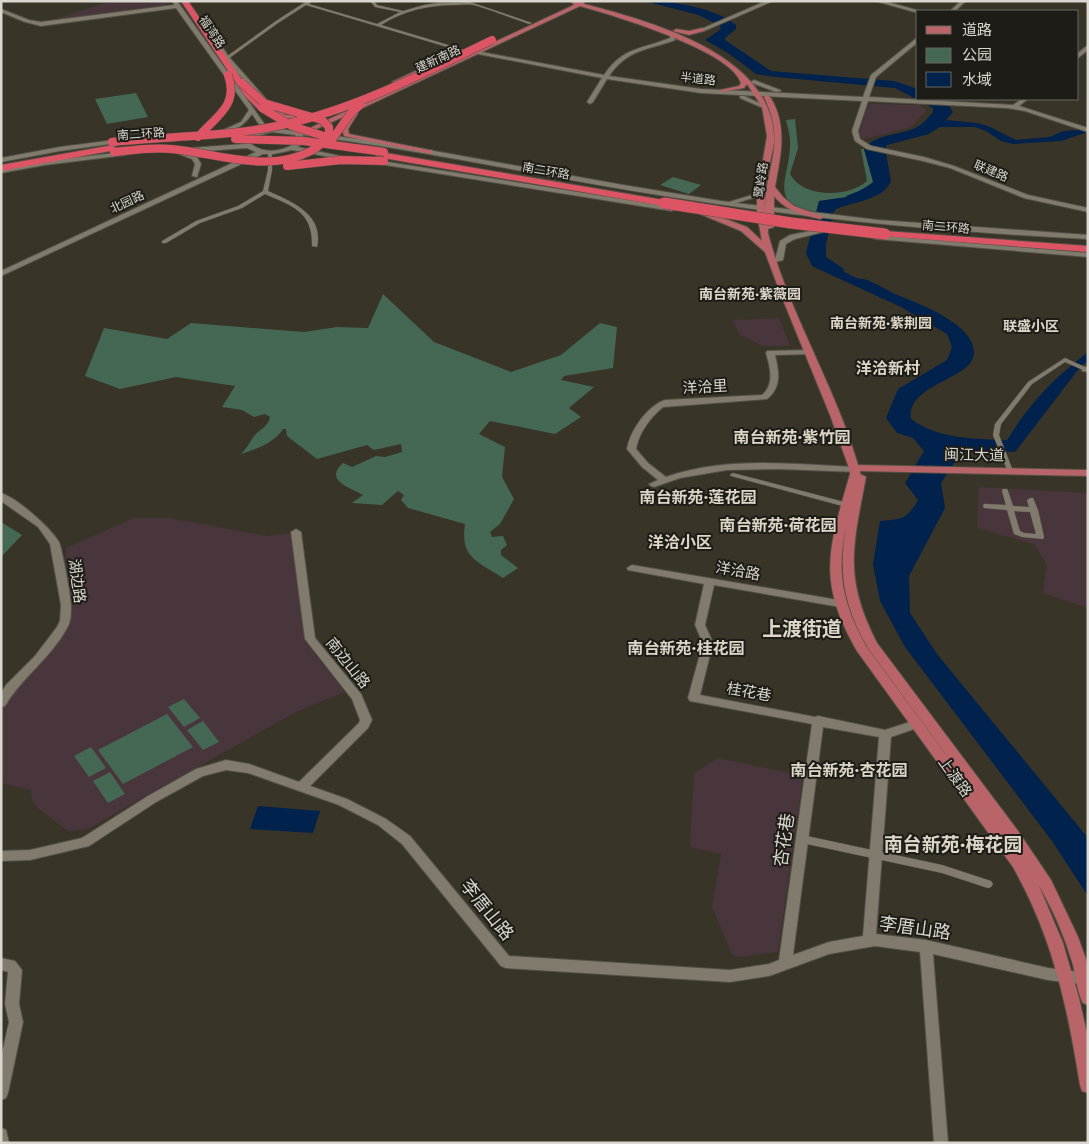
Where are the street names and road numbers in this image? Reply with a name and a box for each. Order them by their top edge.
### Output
street label: 福湾路 [195,12,230,51]
street label: 建新南路 [412,41,463,76]
street label: 半道路 [679,68,717,89]
street label: 南二环路 [116,123,166,144]
street label: 联建路 [971,156,1011,185]
street label: 南二环路 [521,158,571,183]
street label: 鹭岭路 [750,161,771,199]
street label: 北园路 [107,186,147,217]
street label: 南二环路 [921,216,971,237]
street label: 洋洽里 [682,375,728,398]
street label: 闽江大道 [944,443,1004,466]
street label: 洋洽路 [714,556,762,585]
street label: 湖边路 [64,557,91,605]
street label: 南边山路 [321,633,375,693]
street label: 桂花巷 [725,677,773,706]
street label: 上渡路 [934,752,977,801]
street label: 杏花巷 [767,811,800,868]
street label: 李厝山路 [455,874,520,946]
street label: 李厝山路 [878,910,952,945]

